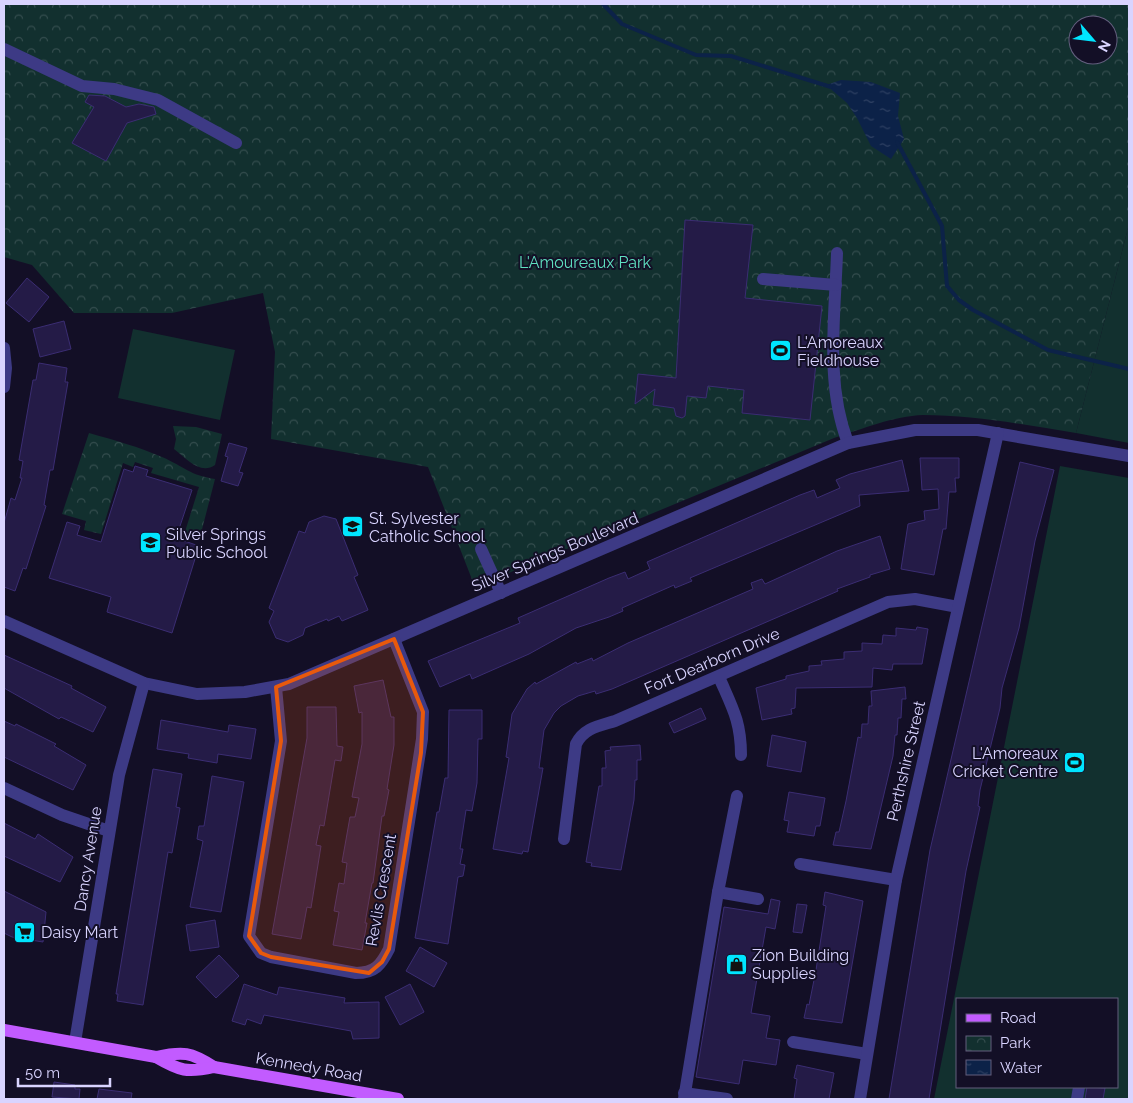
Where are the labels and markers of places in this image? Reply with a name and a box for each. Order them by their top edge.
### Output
place label: L'Amoreaux Fieldhouse [797,333,883,370]
sports icon: L'Amoreaux Fieldhouse [769,339,793,363]
place label: St. Sylvester Catholic School [369,509,485,546]
school or university icon: St. Sylvester Catholic School [341,515,365,539]
place label: Silver Springs Public School [166,525,268,562]
school or university icon: Silver Springs Public School [138,531,162,555]
place label: L'Amoreaux Cricket Centre [953,744,1058,781]
sports icon: L'Amoreaux Cricket Centre [1062,750,1086,774]
supermarket icon: Daisy Mart [13,920,37,944]
place label: Daisy Mart [41,923,119,942]
place label: Zion Building Supplies [752,946,849,983]
shop icon: Zion Building Supplies [724,952,748,976]

